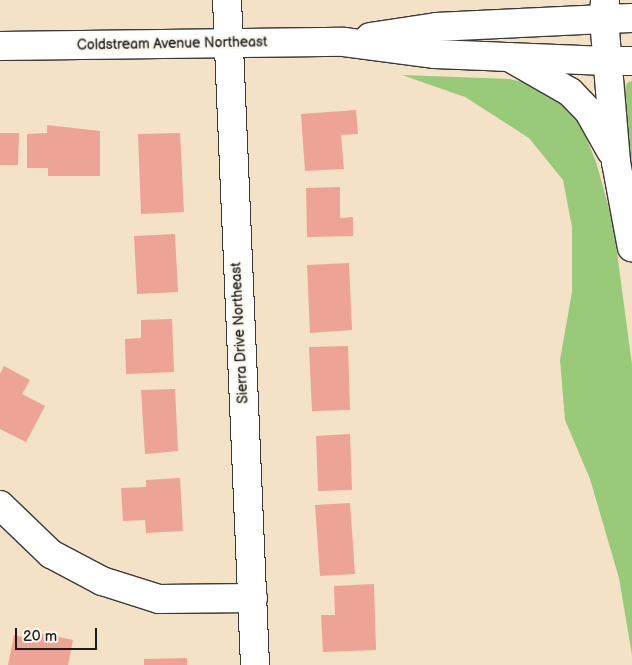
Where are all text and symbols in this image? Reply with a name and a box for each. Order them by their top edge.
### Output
street label: Coldstream Avenue Northeast [77,34,267,54]
street label: Sierra Drive Northeast [228,262,252,404]
scale bar [18,618,100,650]
text: 20 m [23,627,57,646]

